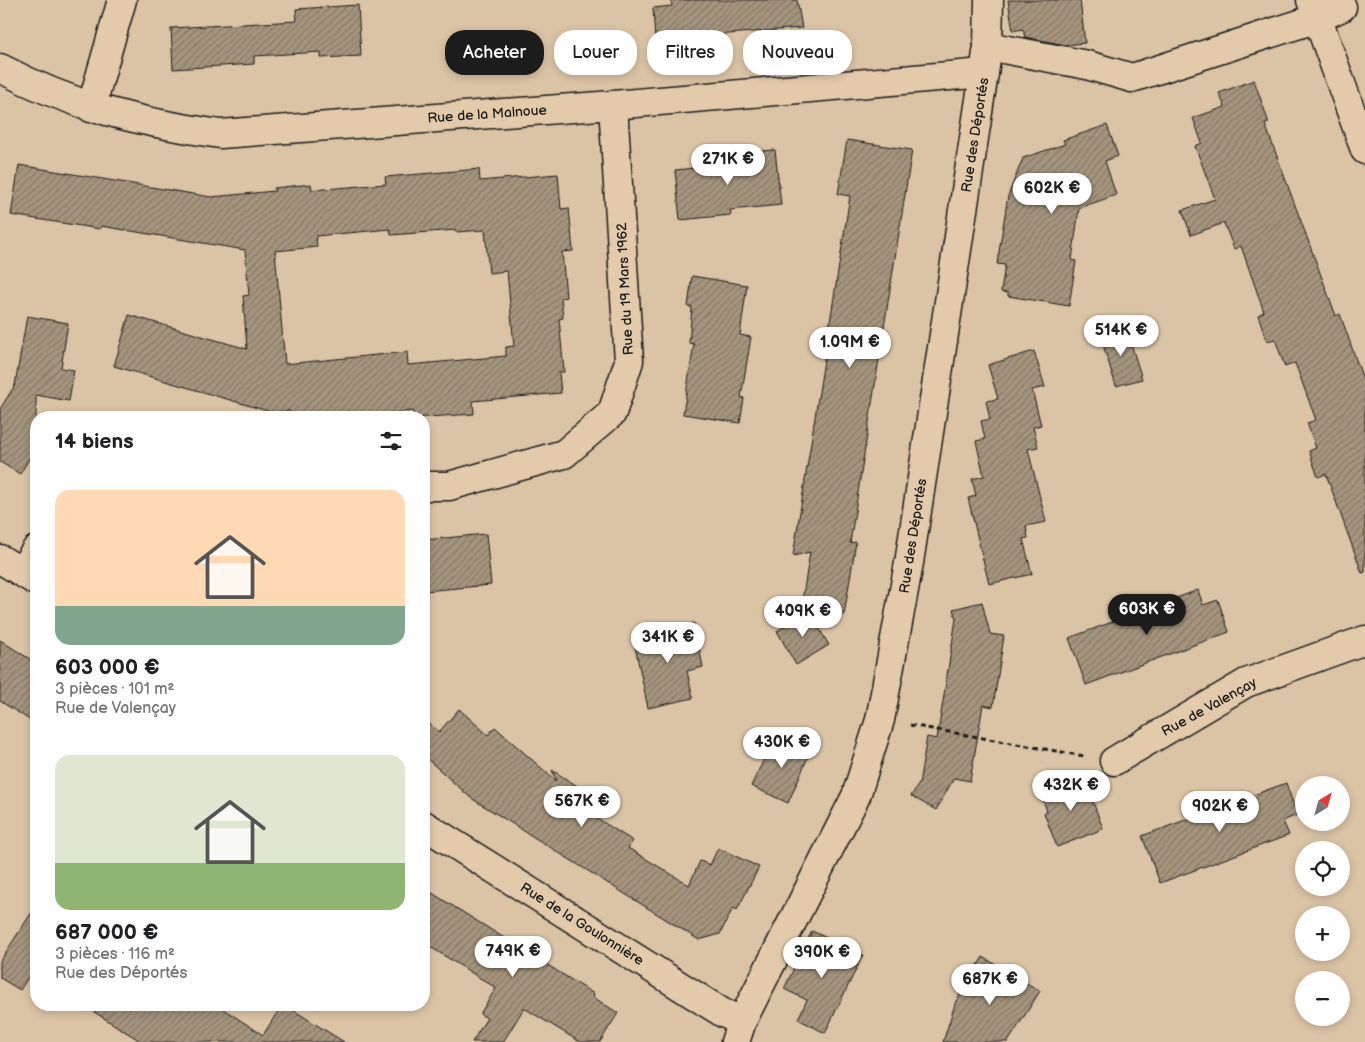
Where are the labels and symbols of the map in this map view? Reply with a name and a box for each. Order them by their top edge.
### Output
street label: Rue des Déportés [958,76,992,194]
street label: Rue de la Malnoue [427,101,547,127]
pin: 271K € [687,144,769,186]
pin: 602K € [1011,172,1093,215]
street label: Rue du 19 Mars 1962 [613,222,637,356]
pin: 514K € [1080,314,1162,357]
pin: 1.09M € [804,326,896,369]
street label: Rue des Déportés [896,477,930,595]
pin: 603K € [1106,594,1188,636]
pin: 409K € [762,596,844,638]
pin: 341K € [627,622,709,664]
street label: Rue de Valençay [1159,674,1260,740]
pin: 430K € [741,726,823,769]
pin: 432K € [1030,770,1112,812]
north arrow [1295,776,1350,831]
pin: 567K € [541,786,623,828]
pin: 902K € [1179,790,1261,833]
street label: Rue de la Goulonnière [517,879,647,969]
pin: 749K € [472,936,554,978]
pin: 390K € [781,936,863,979]
pin: 687K € [949,964,1031,1006]

